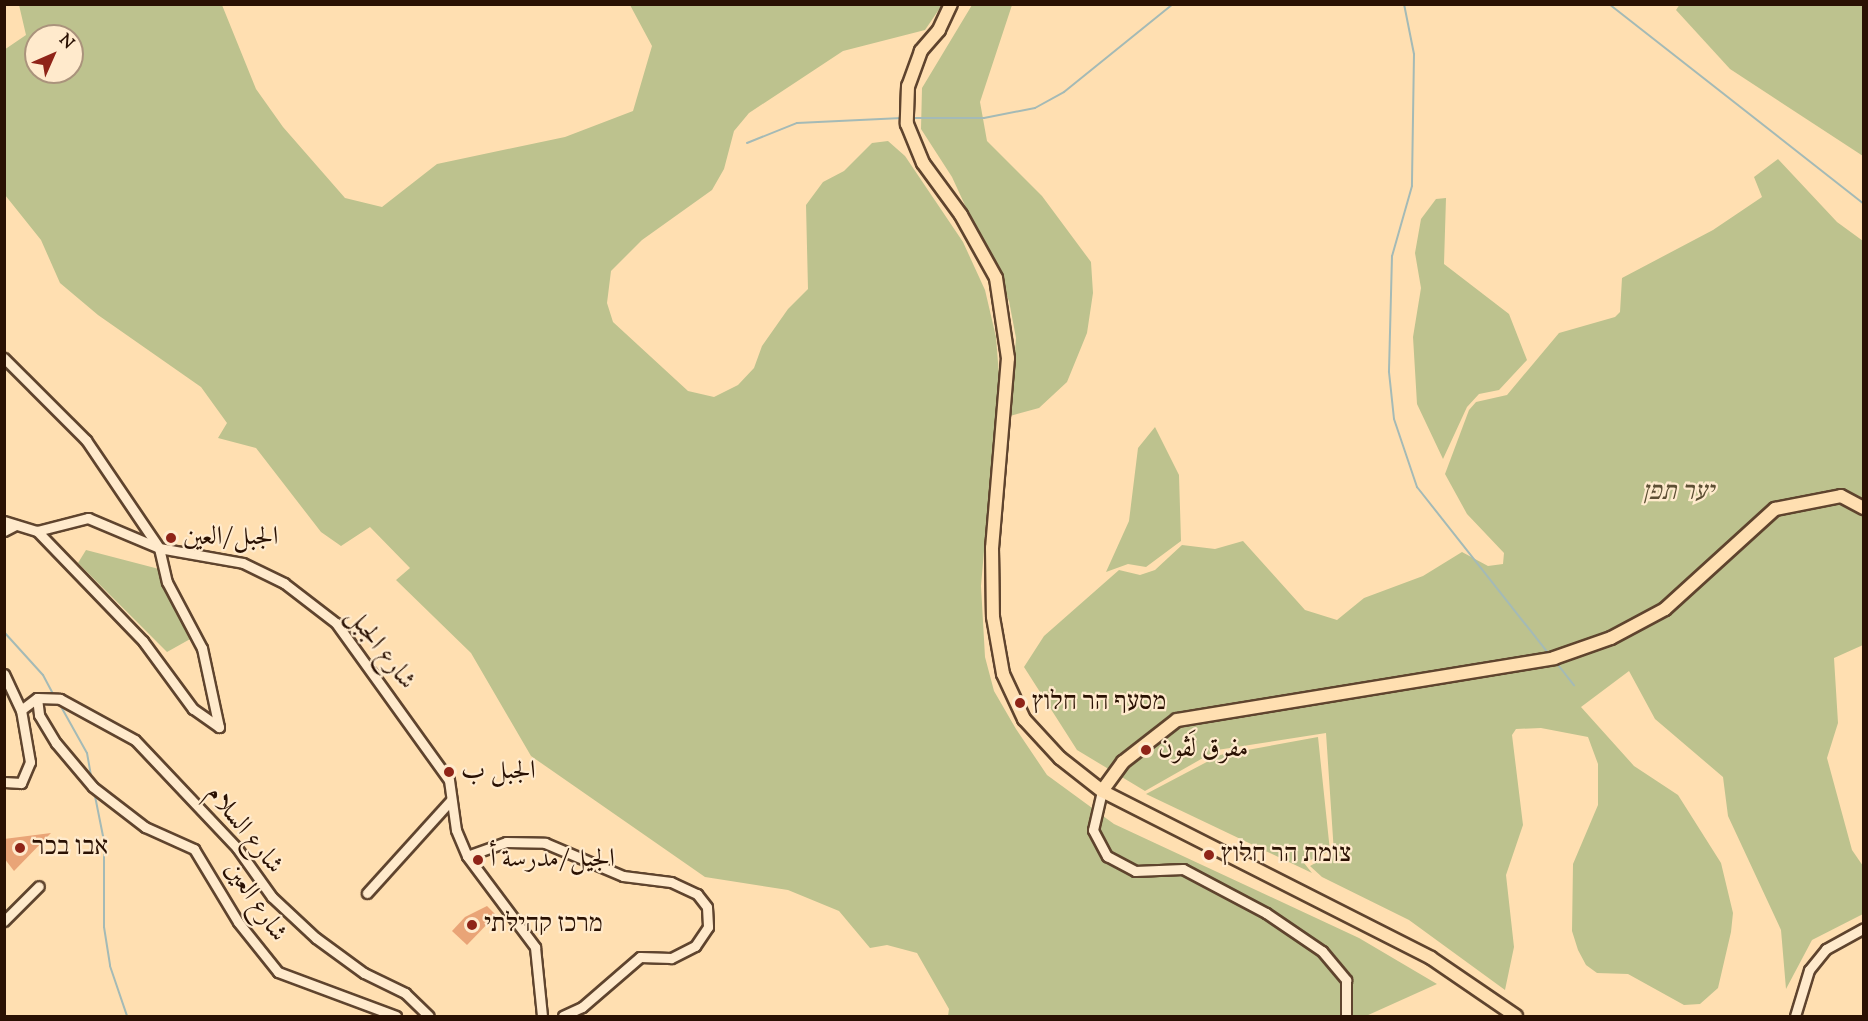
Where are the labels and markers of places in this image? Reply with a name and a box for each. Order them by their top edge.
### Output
place label: الجبل/العين [183,522,278,554]
marker: الجبل/العين [164,531,178,545]
place label: מסעף הר חלוץ [1032,687,1166,719]
marker: מסעף הר חלוץ [1013,696,1027,710]
place label: مفرق لَڤون [1158,734,1248,766]
marker: مفرق لَڤون [1139,743,1153,757]
place label: الجبل ب [461,756,536,788]
marker: الجبل ب [442,765,456,779]
place label: אבו בכר [32,832,108,864]
place label: צומת הר חלוץ [1221,839,1351,871]
marker: אבו בכר [13,841,27,855]
place label: الجيل/مدرسة أ [490,844,615,876]
marker: צומת הר חלוץ [1202,848,1216,862]
marker: الجيل/مدرسة أ [471,853,485,867]
place label: מרכז קהילתי [484,909,603,941]
marker: מרכז קהילתי [465,918,479,932]

